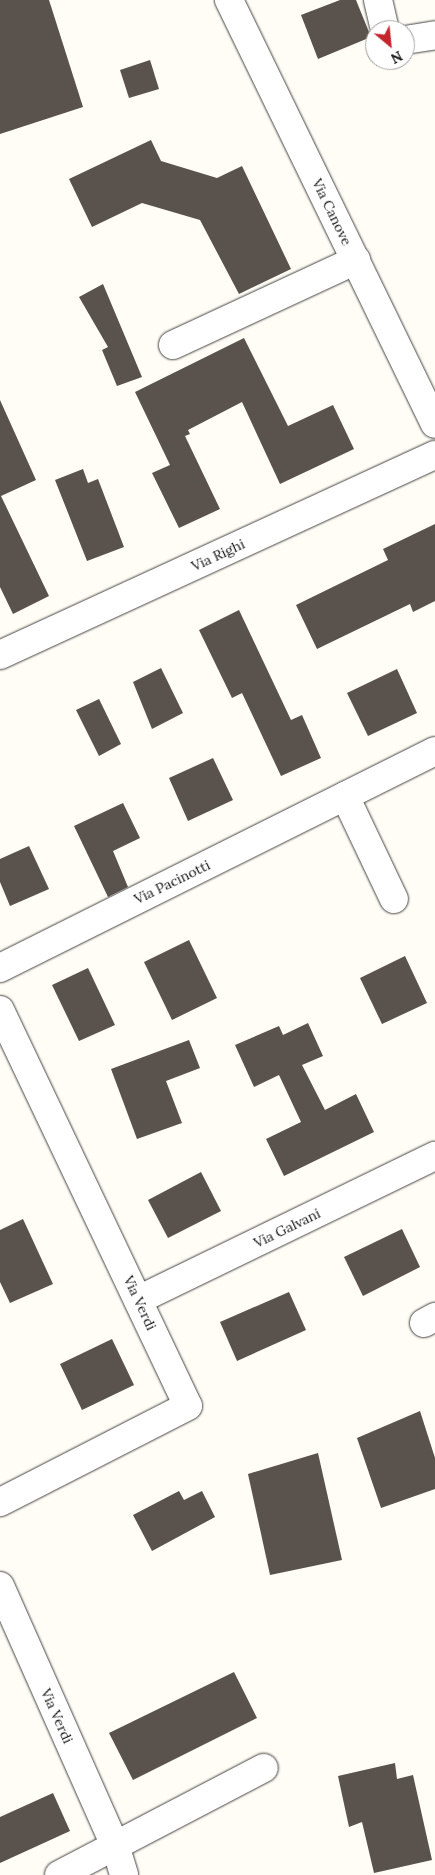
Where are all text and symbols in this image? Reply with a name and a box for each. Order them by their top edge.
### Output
north arrow [365,20,415,70]
text: N [388,47,406,68]
street label: Via Canove [309,176,355,248]
street label: Via Righi [189,535,247,575]
street label: Via Pacinotti [131,856,213,908]
street label: Via Galvani [251,1205,323,1251]
street label: Via Verdi [120,1273,160,1333]
street label: Via Verdi [37,1686,77,1746]

